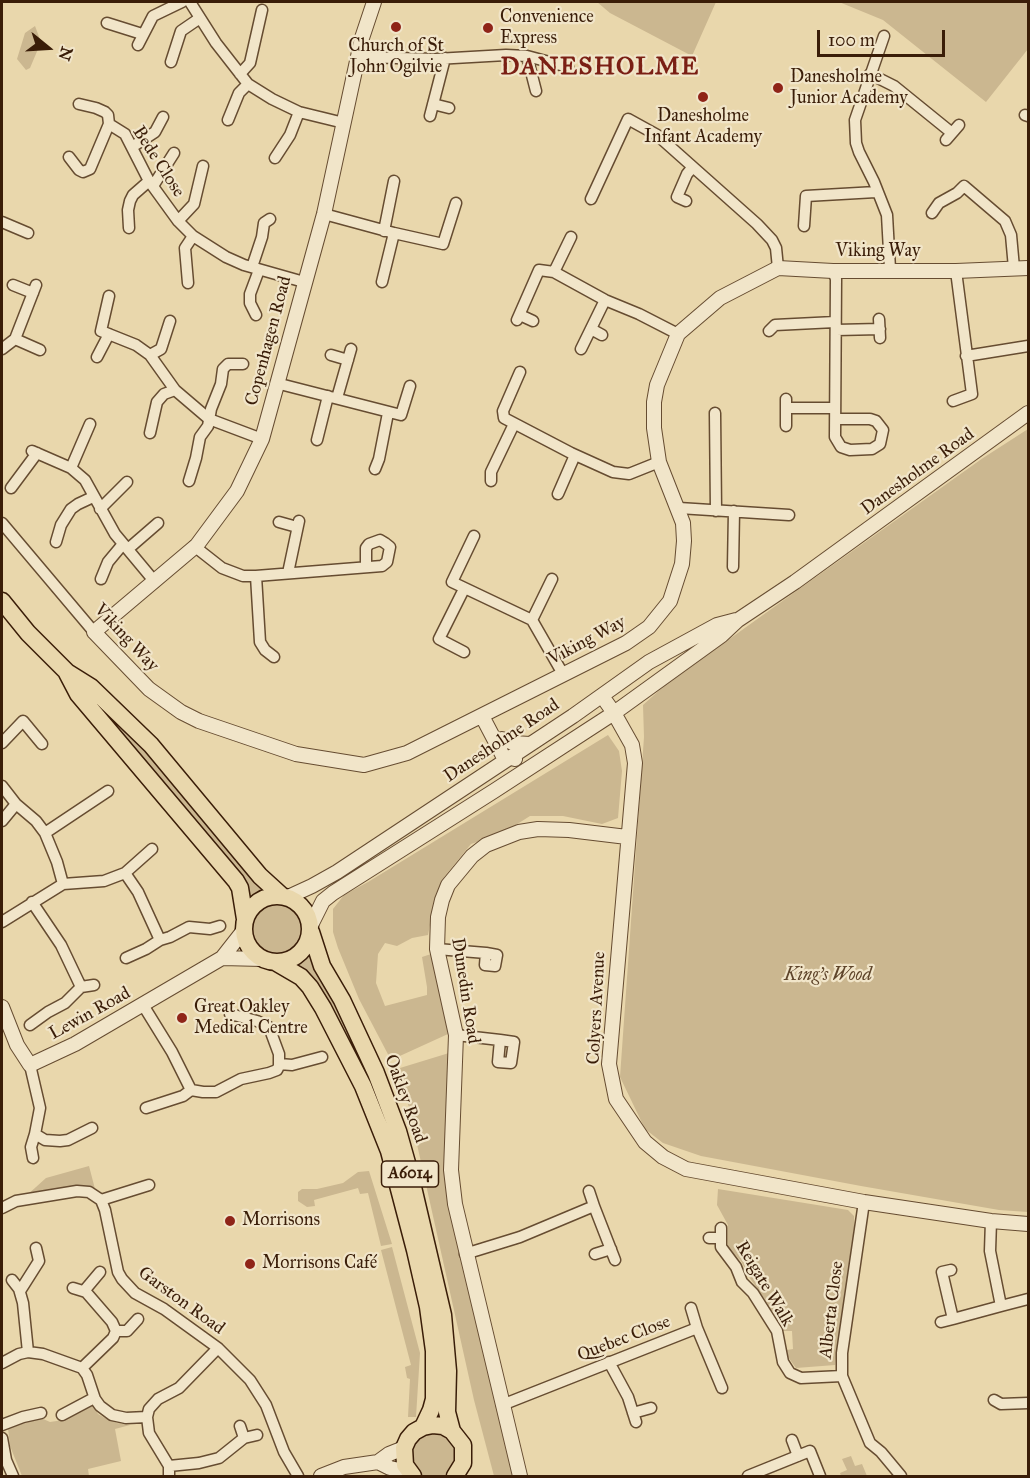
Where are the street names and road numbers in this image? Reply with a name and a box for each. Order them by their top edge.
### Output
street label: Bede Close [127,123,189,201]
street label: Viking Way [836,241,920,263]
street label: Copenhagen Road [241,274,297,408]
street label: Danesholme Road [857,424,979,520]
street label: Viking Way [89,600,163,676]
street label: Viking Way [544,612,630,670]
street label: Danesholme Road [440,694,564,788]
street label: Dunedin Road [446,936,484,1046]
street label: Colyers Avenue [583,951,611,1065]
street label: Lewin Road [46,983,134,1045]
street label: Oakley Road [379,1052,431,1146]
road number: A6014 [382,1161,438,1187]
street label: Reigate Walk [730,1237,798,1331]
street label: Alberta Close [815,1260,849,1360]
street label: Garston Road [134,1262,228,1340]
street label: Quebec Close [574,1311,674,1367]

